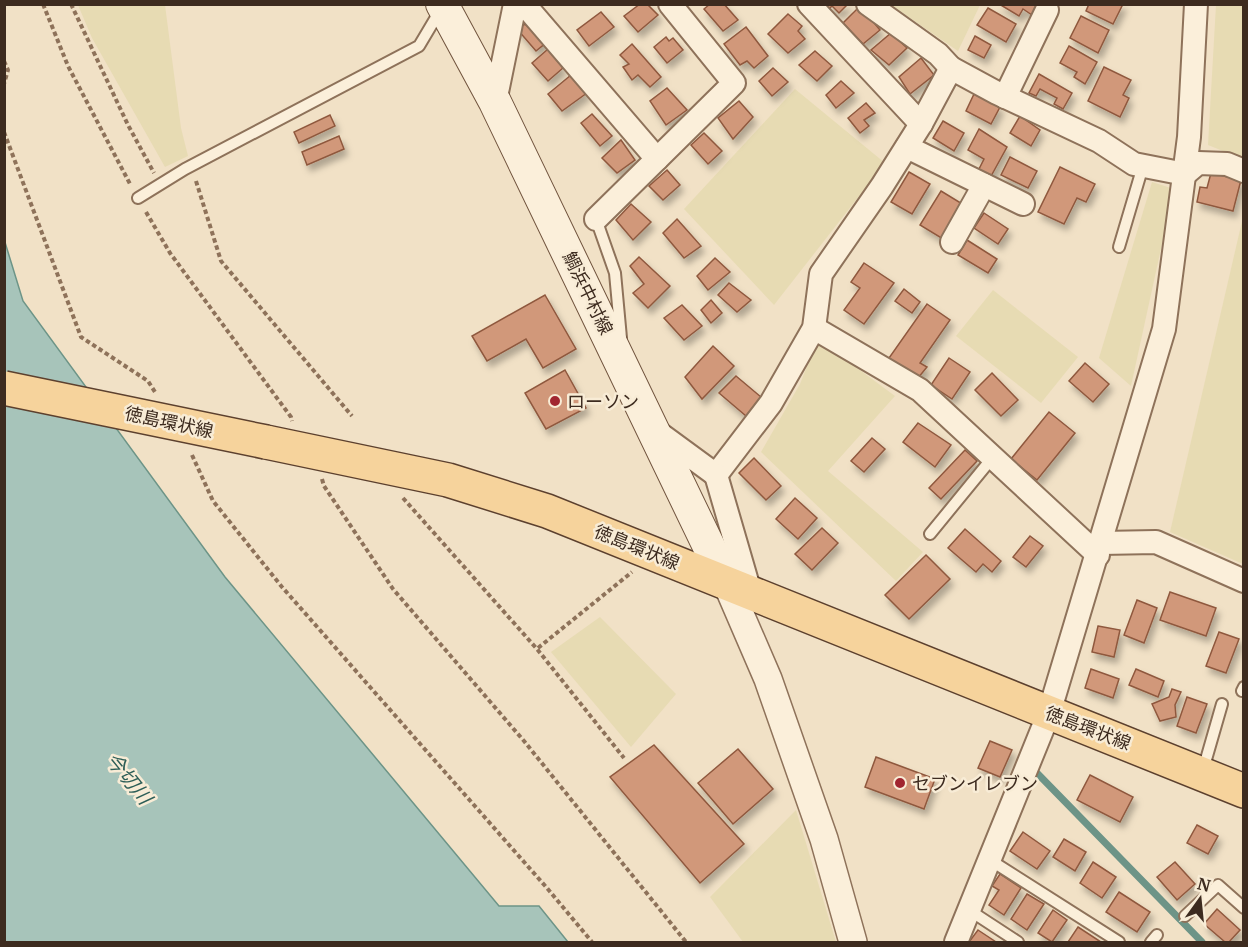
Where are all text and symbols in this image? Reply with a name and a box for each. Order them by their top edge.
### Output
street label: 鯛浜中村線 [558,248,618,338]
place label: ローソン [567,390,639,413]
marker: ローソン [548,394,562,408]
street label: 徳島環状線 [123,401,215,443]
street label: 徳島環状線 [591,519,683,575]
street label: 徳島環状線 [1042,701,1134,755]
water label: 今切川 [100,747,159,811]
place label: セブンイレブン [912,772,1038,795]
marker: セブンイレブン [893,776,907,790]
north arrow [1170,869,1230,929]
text: N [1195,873,1213,896]

